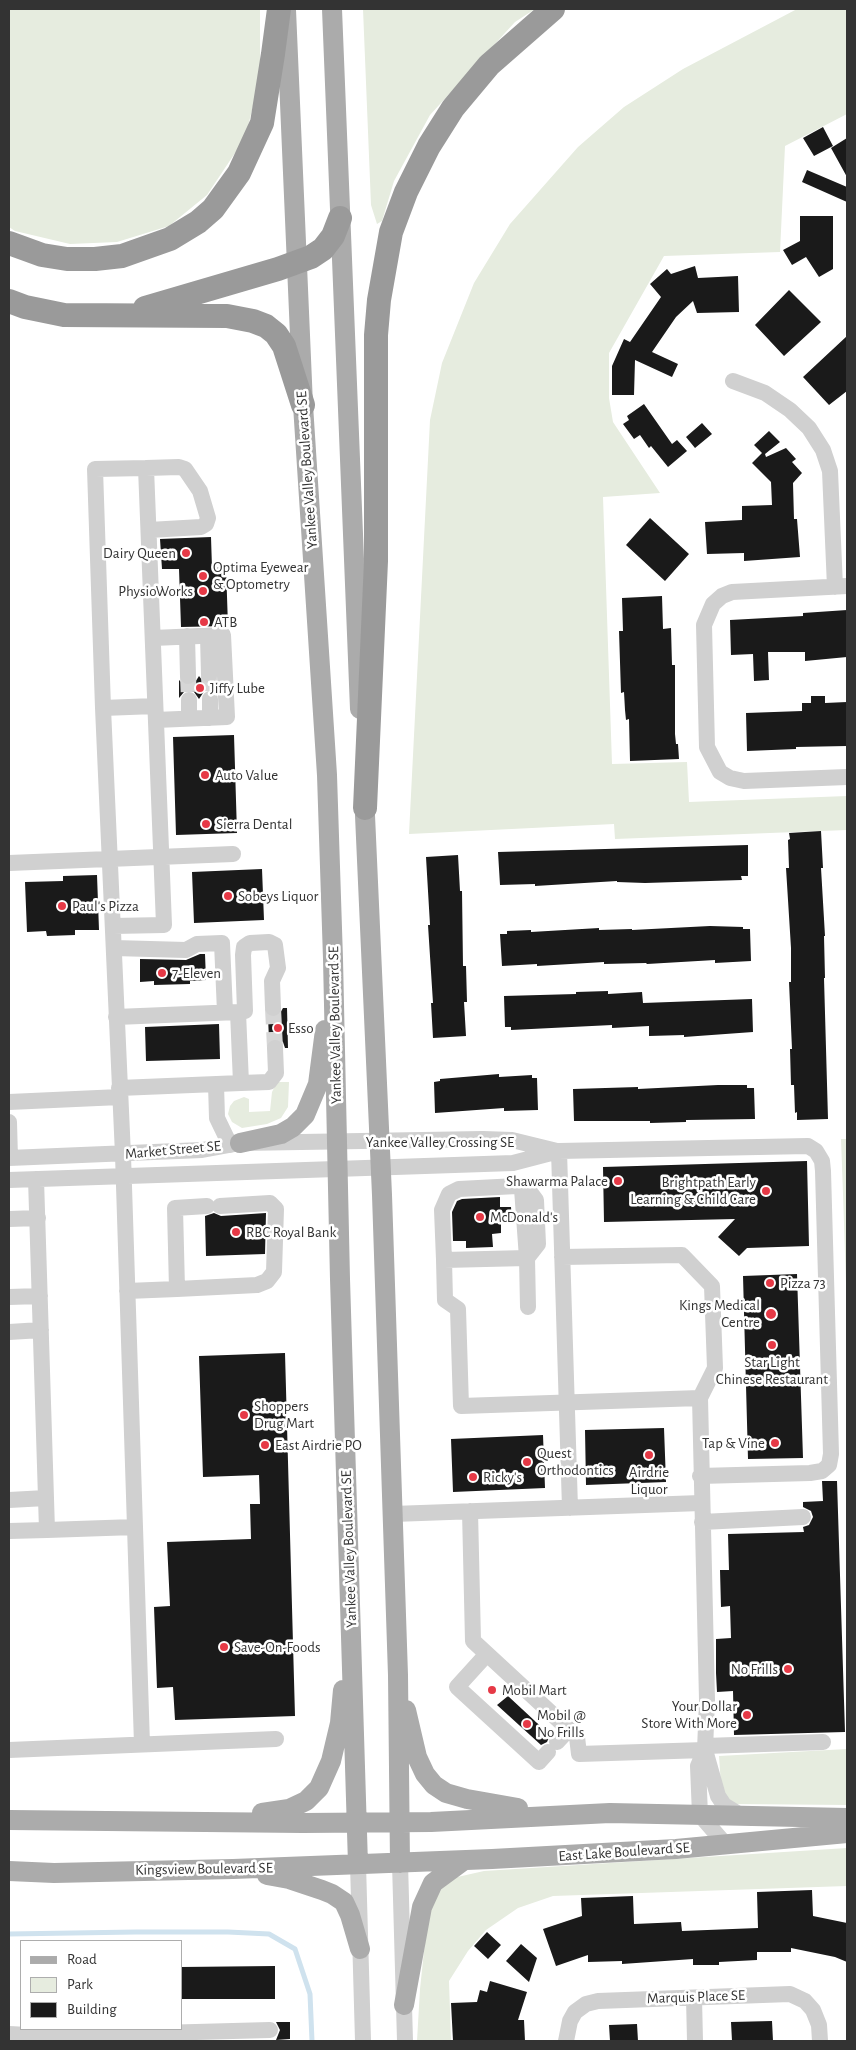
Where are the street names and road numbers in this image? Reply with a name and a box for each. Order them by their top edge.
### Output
street label: Yankee Valley Boulevard SE [293,391,321,549]
street label: Yankee Valley Boulevard SE [325,946,345,1104]
street label: Yankee Valley Crossing SE [366,1133,514,1151]
street label: Market Street SE [124,1137,222,1163]
street label: Yankee Valley Boulevard SE [337,1470,361,1628]
street label: East Lake Boulevard SE [558,1838,690,1866]
street label: Kingsview Boulevard SE [135,1859,273,1879]
street label: Marquis Place SE [647,1986,745,2008]

